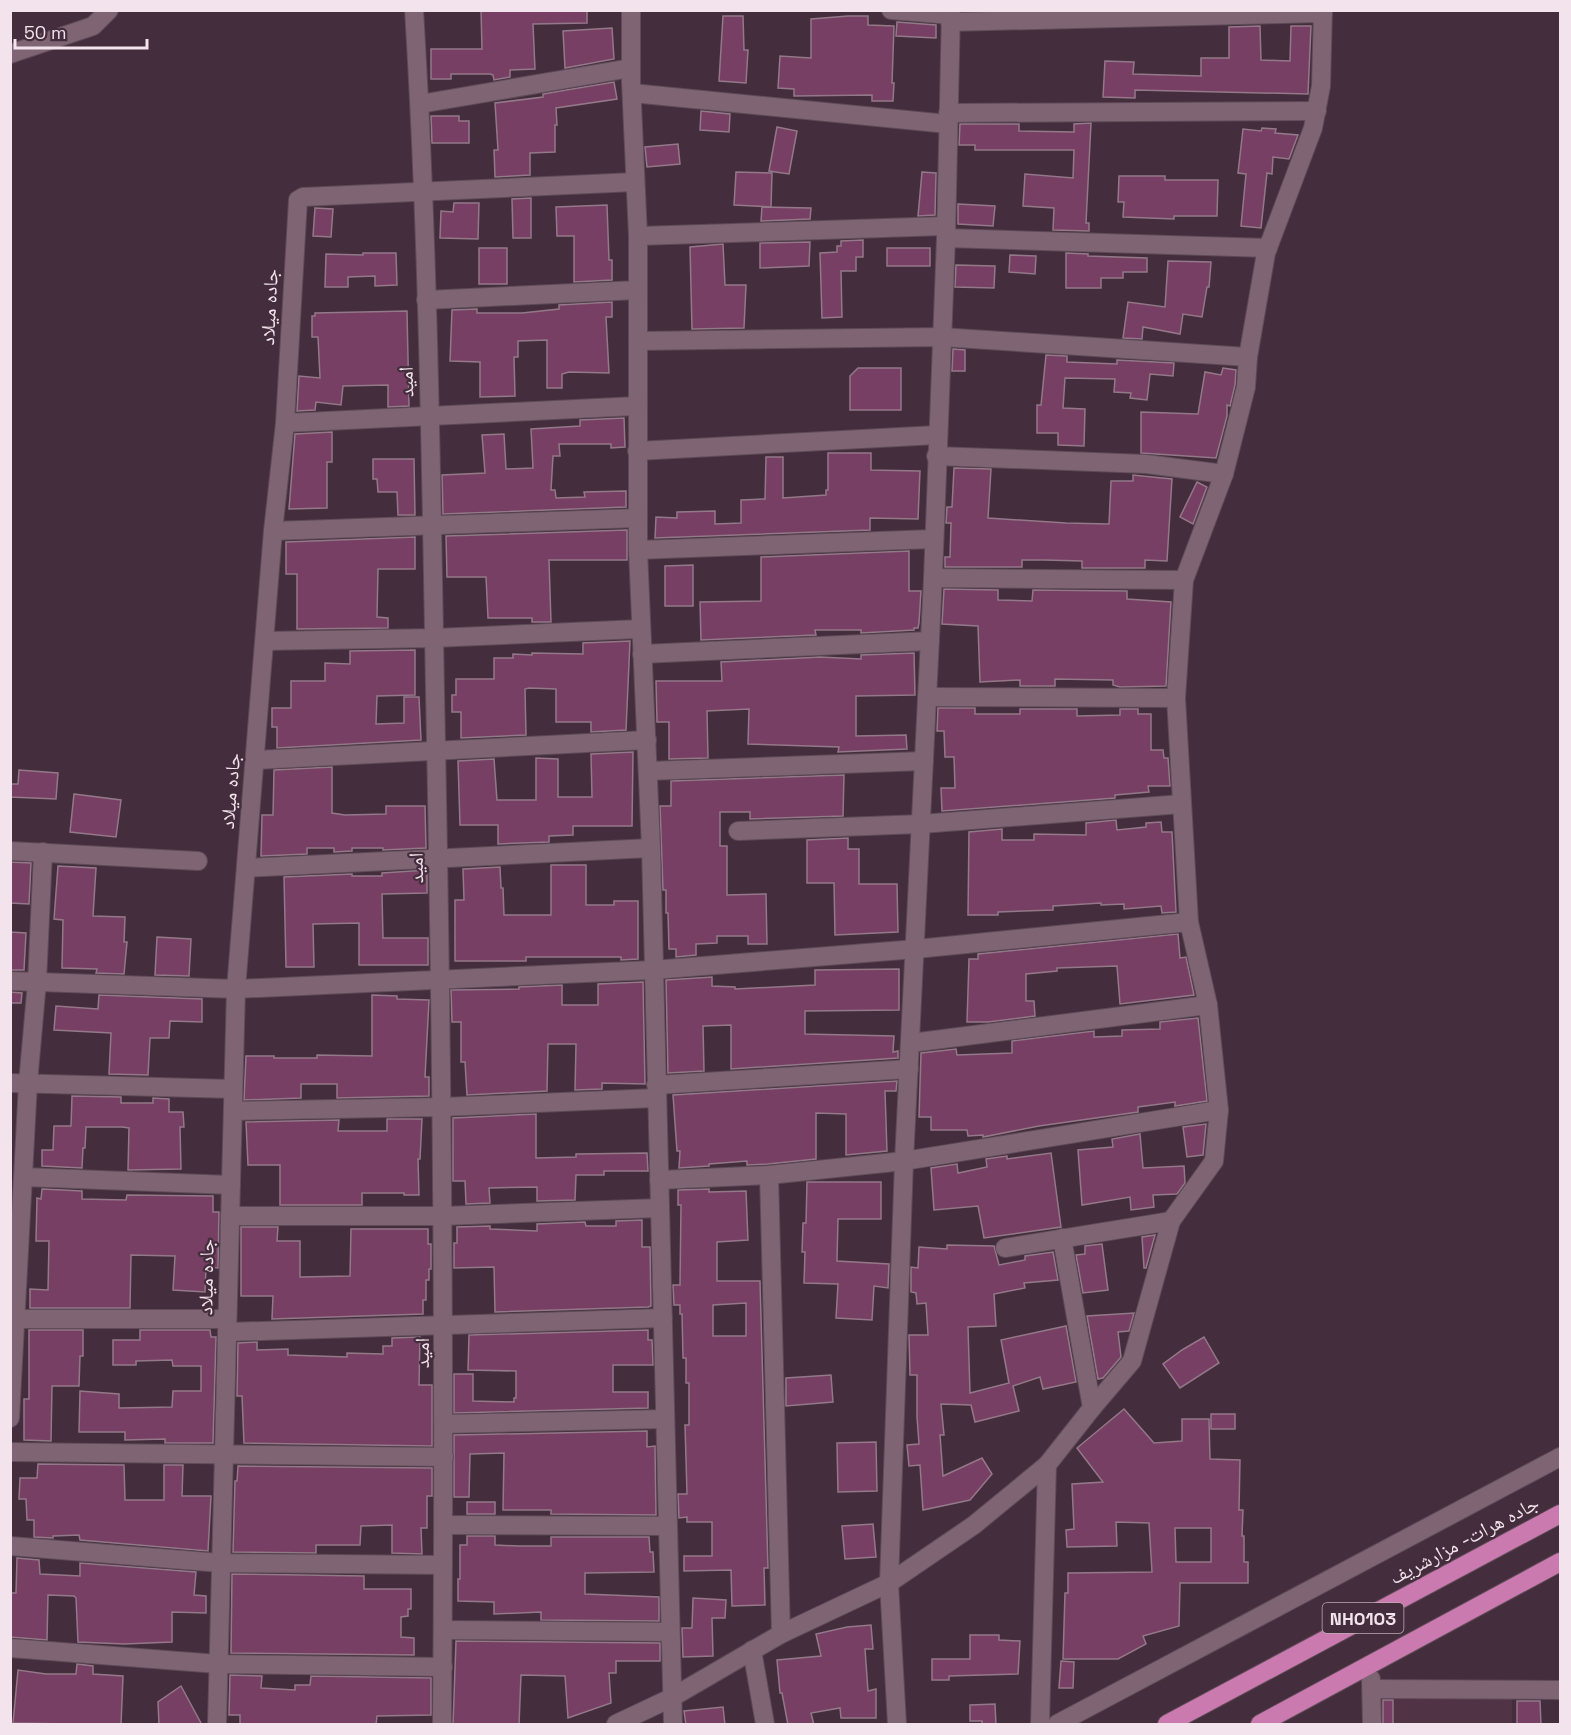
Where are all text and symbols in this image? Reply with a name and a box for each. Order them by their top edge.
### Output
scale bar [15,12,147,50]
text: 50 m [24,21,66,44]
street label: جاده میلاد [254,268,284,346]
street label: امید [392,366,420,398]
street label: جاده میلاد [214,752,246,830]
street label: امید [403,852,429,884]
street label: جاده میلاد [192,1238,220,1315]
street label: امید [409,1338,435,1368]
street label: جاده هرات- مزارشریف [1385,1490,1543,1590]
road number: NH0103 [1322,1603,1404,1633]

